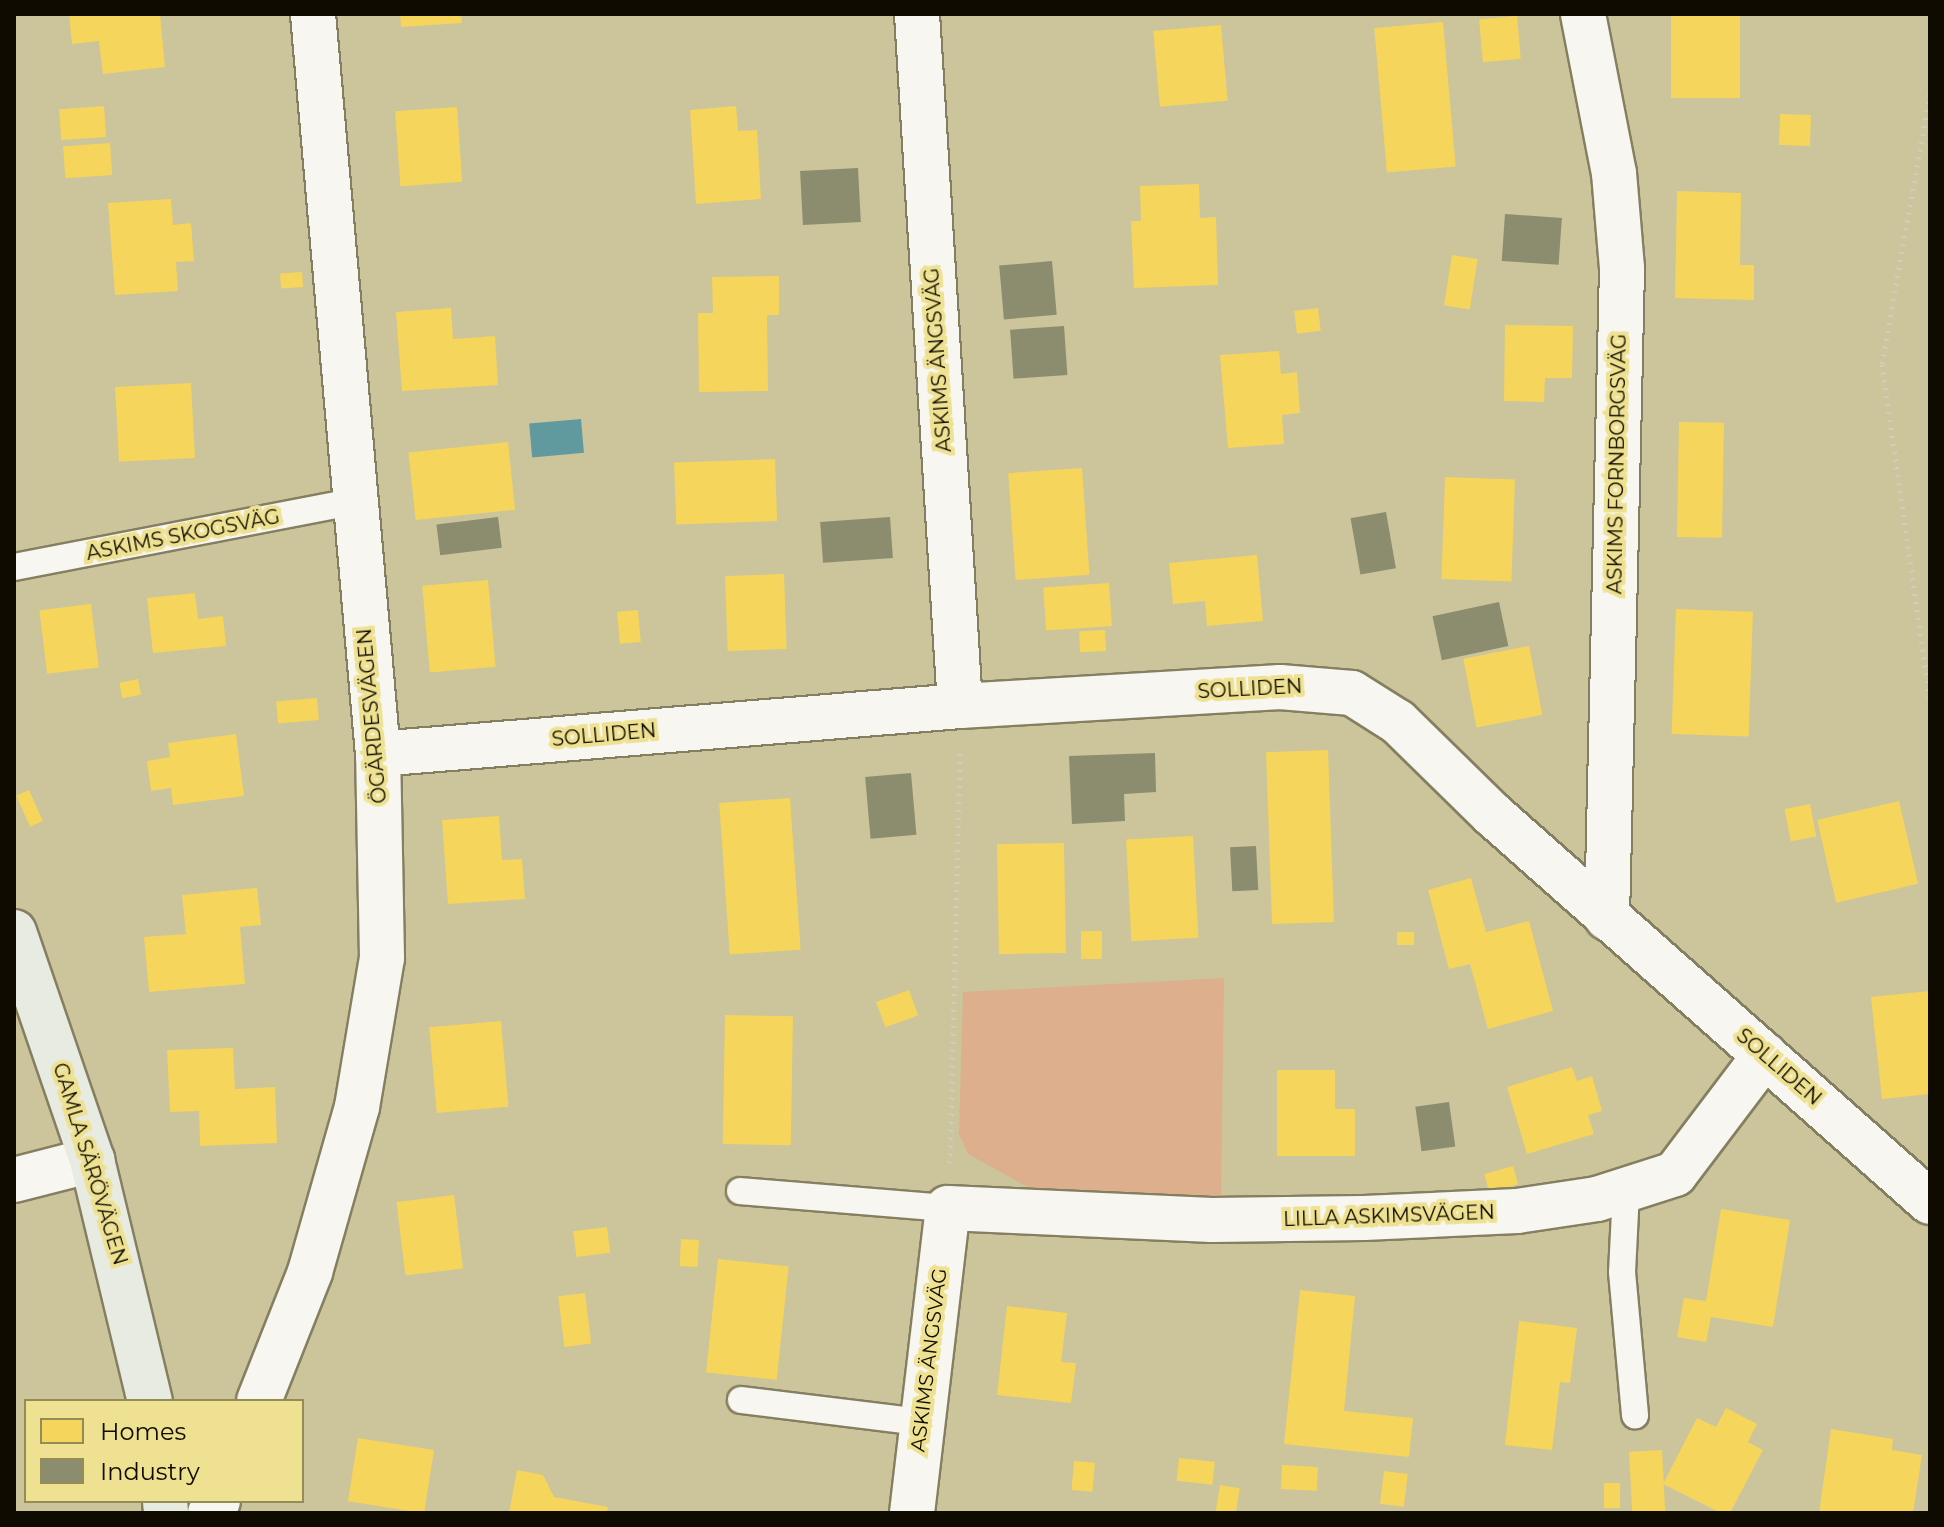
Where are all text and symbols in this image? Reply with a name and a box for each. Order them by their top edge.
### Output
street label: ASKIMS ÄNGSVÄG [920,267,956,453]
street label: ASKIMS FORNBORGSVÄG [1603,334,1631,594]
street label: ASKIMS SKOGSVÄG [84,504,282,566]
street label: ÖGÄRDESVÄGEN [352,627,392,805]
street label: SOLLIDEN [1197,674,1303,704]
street label: SOLLIDEN [551,718,657,752]
street label: SOLLIDEN [1732,1024,1826,1110]
street label: GAMLA SÄRÖVÄGEN [48,1060,132,1268]
street label: LILLA ASKIMSVÄGEN [1283,1200,1495,1232]
street label: ASKIMS ÄNGSVÄG [906,1267,952,1453]
legend [24,1399,304,1503]
text: Homes [100,1417,186,1446]
text: Industry [100,1457,200,1486]

